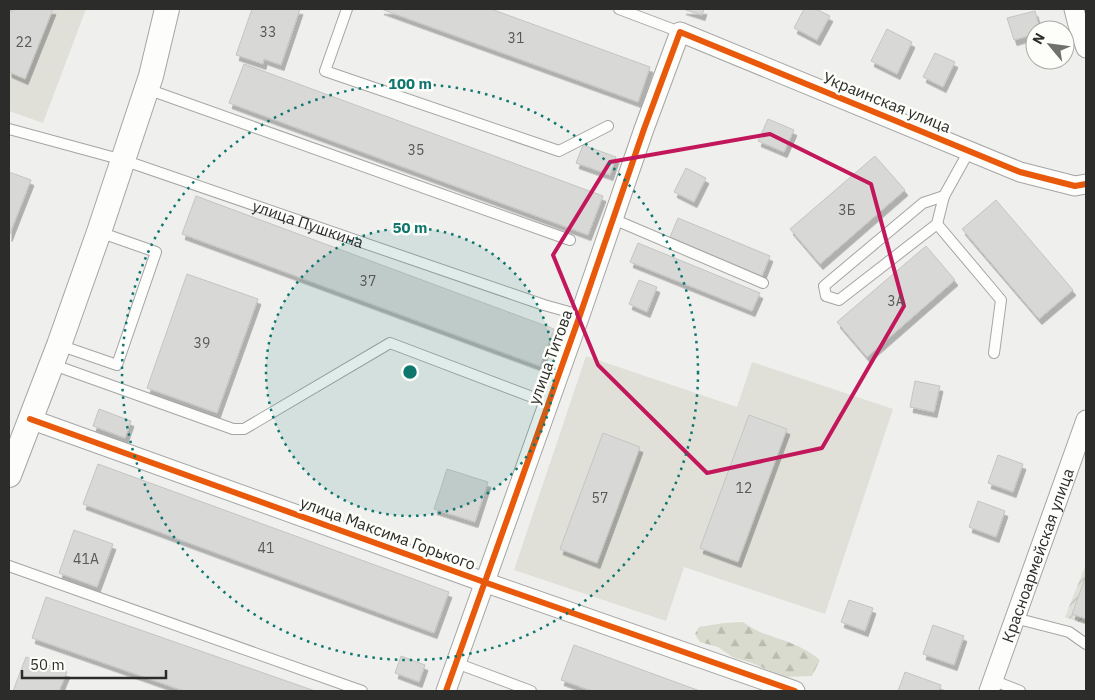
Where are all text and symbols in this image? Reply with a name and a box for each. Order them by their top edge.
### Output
north arrow [1025,20,1075,70]
house number: 33 [260,23,276,41]
house number: 31 [508,29,524,47]
text: N [1028,30,1049,47]
house number: 22 [16,33,32,51]
street label: Украинская улица [820,67,954,137]
text: 100 m [388,74,432,93]
house number: 35 [408,141,424,159]
street label: улица Пушкина [250,195,367,252]
house number: 3Б [838,201,856,219]
text: 50 m [393,218,427,237]
house number: 37 [360,272,376,290]
house number: 3А [887,292,905,310]
street label: улица Титова [524,306,577,407]
house number: 39 [194,334,210,352]
centre of rings [401,363,419,381]
street label: Красноармейская улица [997,465,1078,645]
house number: 12 [736,479,752,497]
house number: 57 [592,489,608,507]
street label: улица Максима Горького [298,492,478,574]
house number: 41 [258,539,274,557]
house number: 41А [73,550,99,568]
scale bar [22,648,166,680]
text: 50 m [30,655,65,674]

